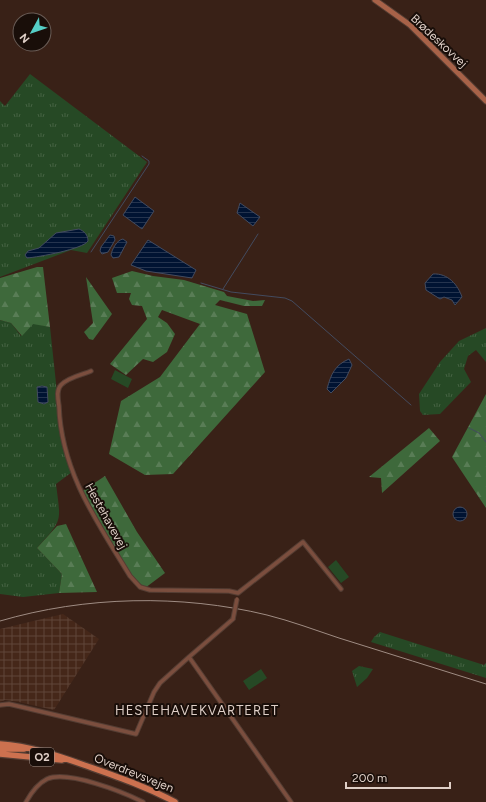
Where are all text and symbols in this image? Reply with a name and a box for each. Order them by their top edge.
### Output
street label: Brødeskovvej [408,11,470,71]
north arrow [12,12,52,52]
text: N [17,31,32,46]
street label: Hestehavevej [82,481,130,551]
district label: HESTEHAVEKVARTERET [115,703,279,718]
road number: O2 [30,748,54,766]
street label: Overdrevsvejen [92,751,176,795]
scale bar [346,764,450,790]
text: 200 m [352,771,387,785]

